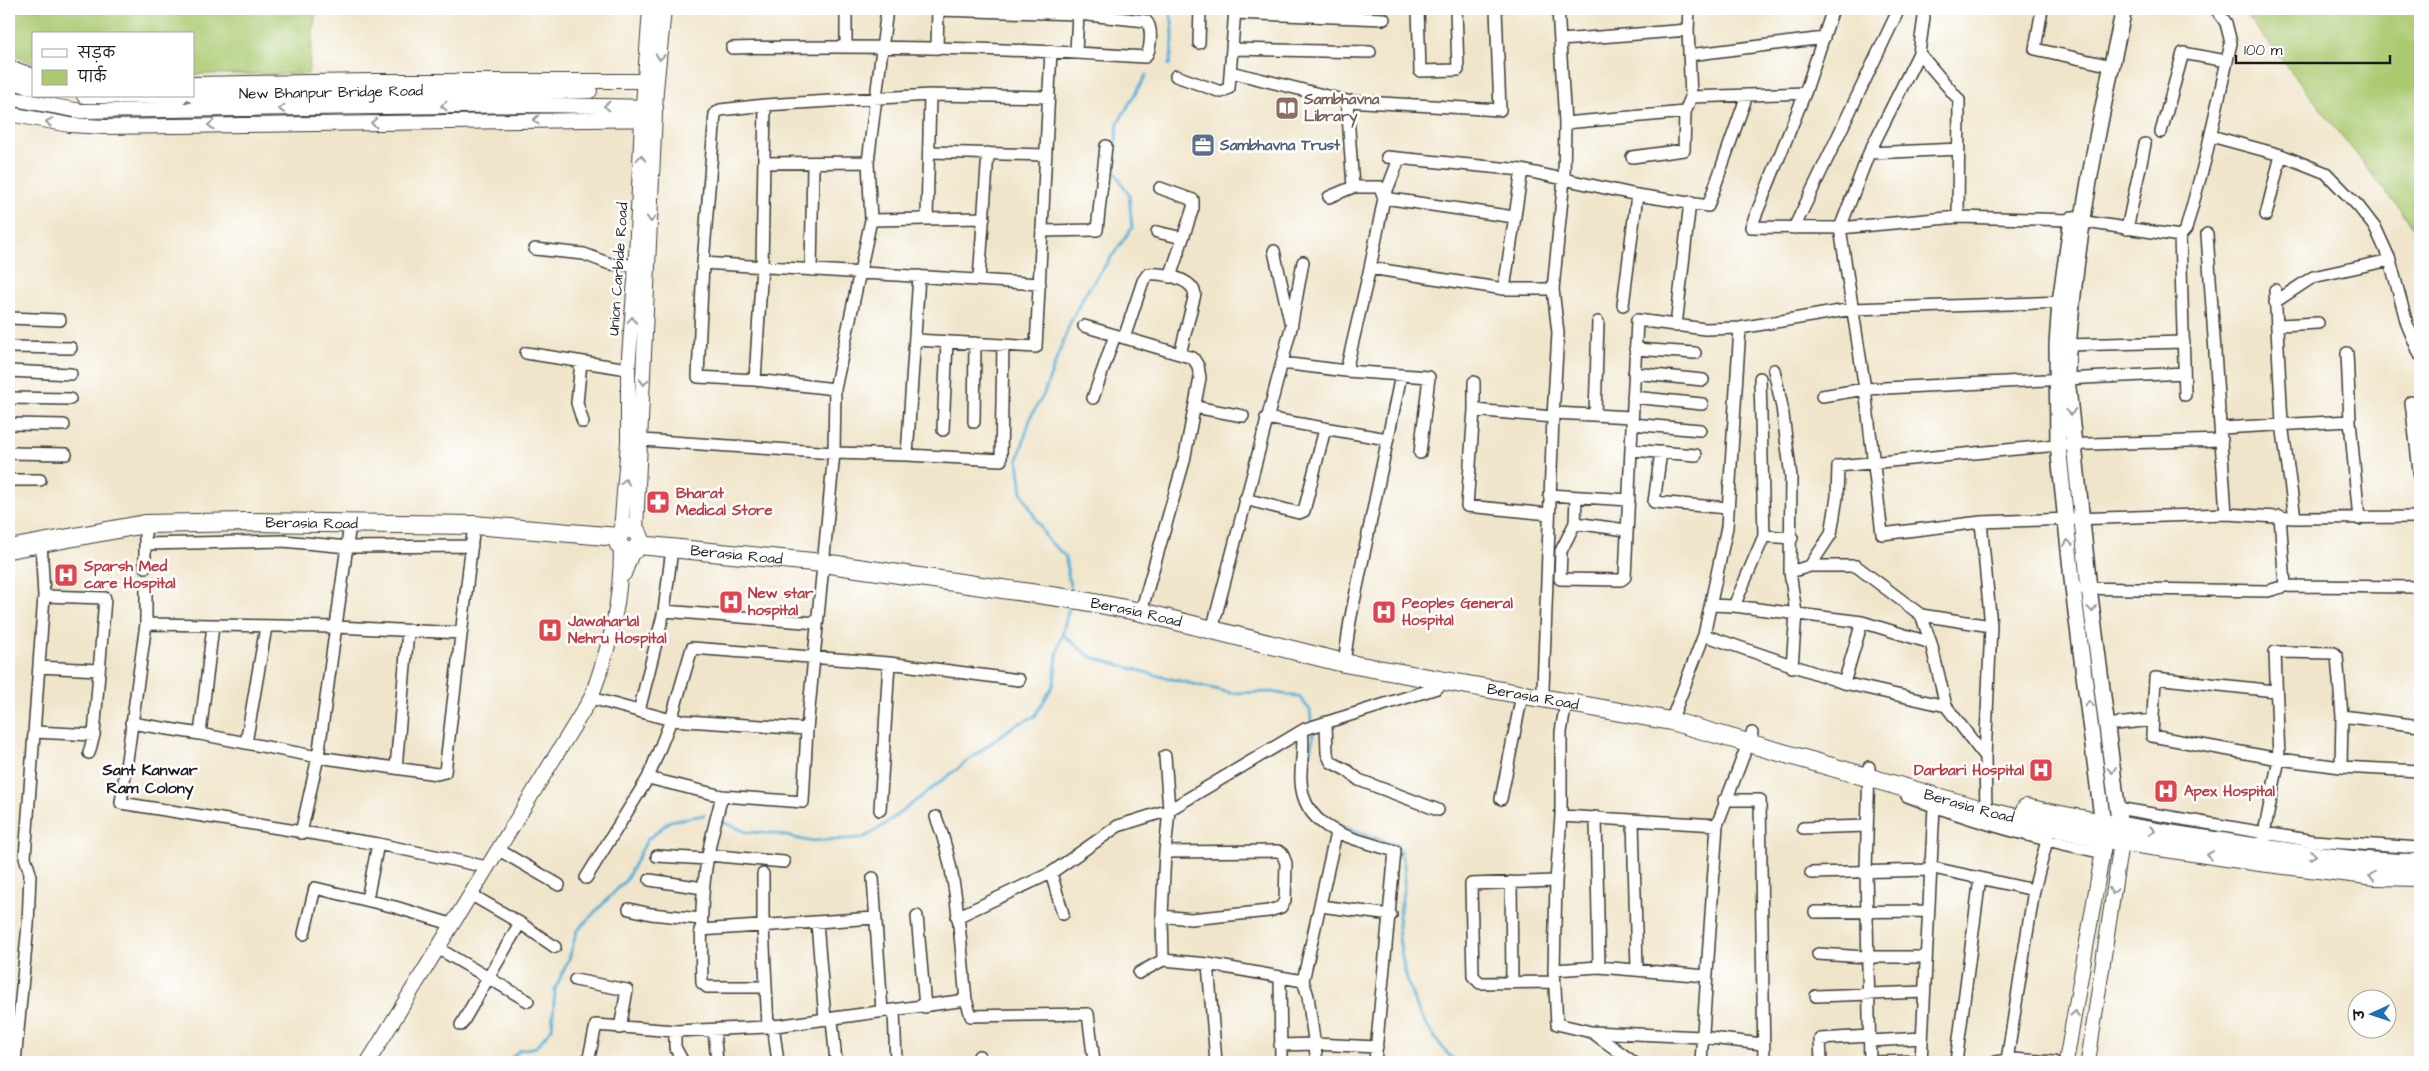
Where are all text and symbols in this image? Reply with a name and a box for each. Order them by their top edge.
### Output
legend [32,32,195,98]
scale bar [2236,32,2390,64]
text: 100 m [2244,40,2283,61]
text: सड़क [77,43,116,64]
one-way arrow [654,54,665,62]
text: पार्क [77,65,108,88]
street label: New Bhanpur Bridge Road [239,80,424,106]
place label: Sambhavna Library [1303,89,1380,128]
library icon: Sambhavna Library [1274,95,1300,121]
one-way arrow [440,101,448,112]
one-way arrow [603,101,610,111]
one-way arrow [278,104,286,114]
one-way arrow [532,115,540,125]
one-way arrow [45,117,54,128]
one-way arrow [370,118,378,128]
one-way arrow [207,120,215,130]
office icon: Sambhavna Trust [1190,132,1216,158]
place label: Sambhavna Trust [1219,135,1341,156]
one-way arrow [635,154,646,162]
street label: Union Carbide Road [603,201,634,336]
one-way arrow [645,216,656,224]
one-way arrow [626,316,637,324]
one-way arrow [639,378,649,386]
one-way arrow [2065,409,2076,417]
one-way arrow [619,478,630,486]
place label: Bharat Medical Store [676,483,773,521]
pharmacy icon: Bharat Medical Store [645,489,671,515]
street label: Berasia Road [265,512,358,534]
one-way arrow [2063,538,2074,546]
street label: Berasia Road [689,540,784,570]
place label: Sparsh Med care Hospital [83,556,176,594]
hospital icon: Sparsh Med care Hospital [53,562,79,588]
place label: New star hospital [748,583,814,621]
hospital icon: New star hospital [718,589,744,615]
street label: Berasia Road [1089,592,1184,633]
place label: Peoples General Hospital [1402,593,1514,631]
hospital icon: Peoples General Hospital [1371,599,1397,625]
one-way arrow [2086,605,2097,613]
place label: Jawaharlal Nehru Hospital [567,611,667,649]
hospital icon: Jawaharlal Nehru Hospital [537,617,563,643]
street label: Berasia Road [1486,679,1581,716]
one-way arrow [2084,700,2094,708]
hospital icon: Darbari Hospital [2028,757,2054,783]
district label: Sant Kanwar Ram Colony [101,759,198,800]
place label: Darbari Hospital [1914,760,2025,781]
one-way arrow [2106,766,2117,774]
hospital icon: Apex Hospital [2153,778,2179,804]
place label: Apex Hospital [2184,781,2276,802]
street label: Berasia Road [1921,784,2016,828]
one-way arrow [2148,826,2157,836]
one-way arrow [2310,849,2318,860]
one-way arrow [2206,851,2215,861]
one-way arrow [2367,870,2375,881]
one-way arrow [2109,886,2119,895]
north arrow [2346,988,2396,1038]
text: उ [2350,1008,2370,1022]
one-way arrow [2069,1010,2079,1019]

